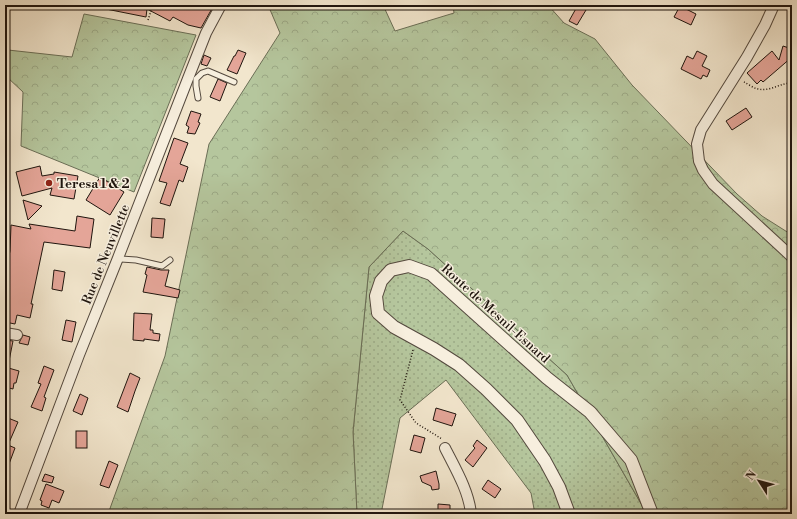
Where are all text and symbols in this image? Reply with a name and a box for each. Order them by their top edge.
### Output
place label: Teresa 1 & 2 [57,176,130,192]
marker: Teresa 1 & 2 [44,178,54,188]
street label: Rue de Neuvillette [79,202,133,307]
street label: Route de Mesnil-Esnard [438,261,553,367]
north arrow [739,461,779,501]
text: N [743,468,760,483]

